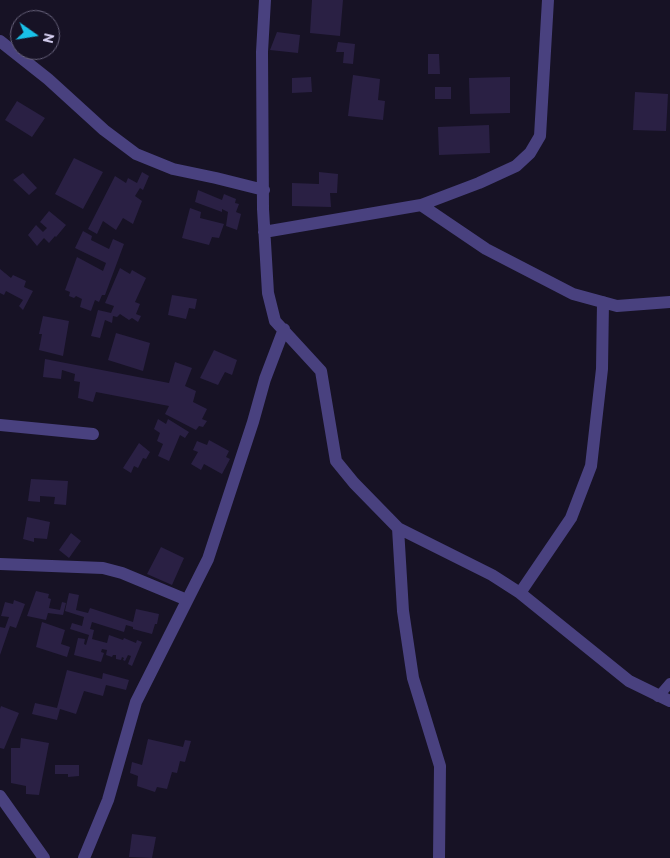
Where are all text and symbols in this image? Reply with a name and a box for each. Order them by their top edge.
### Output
north arrow [10,10,60,60]
text: N [39,32,58,45]

